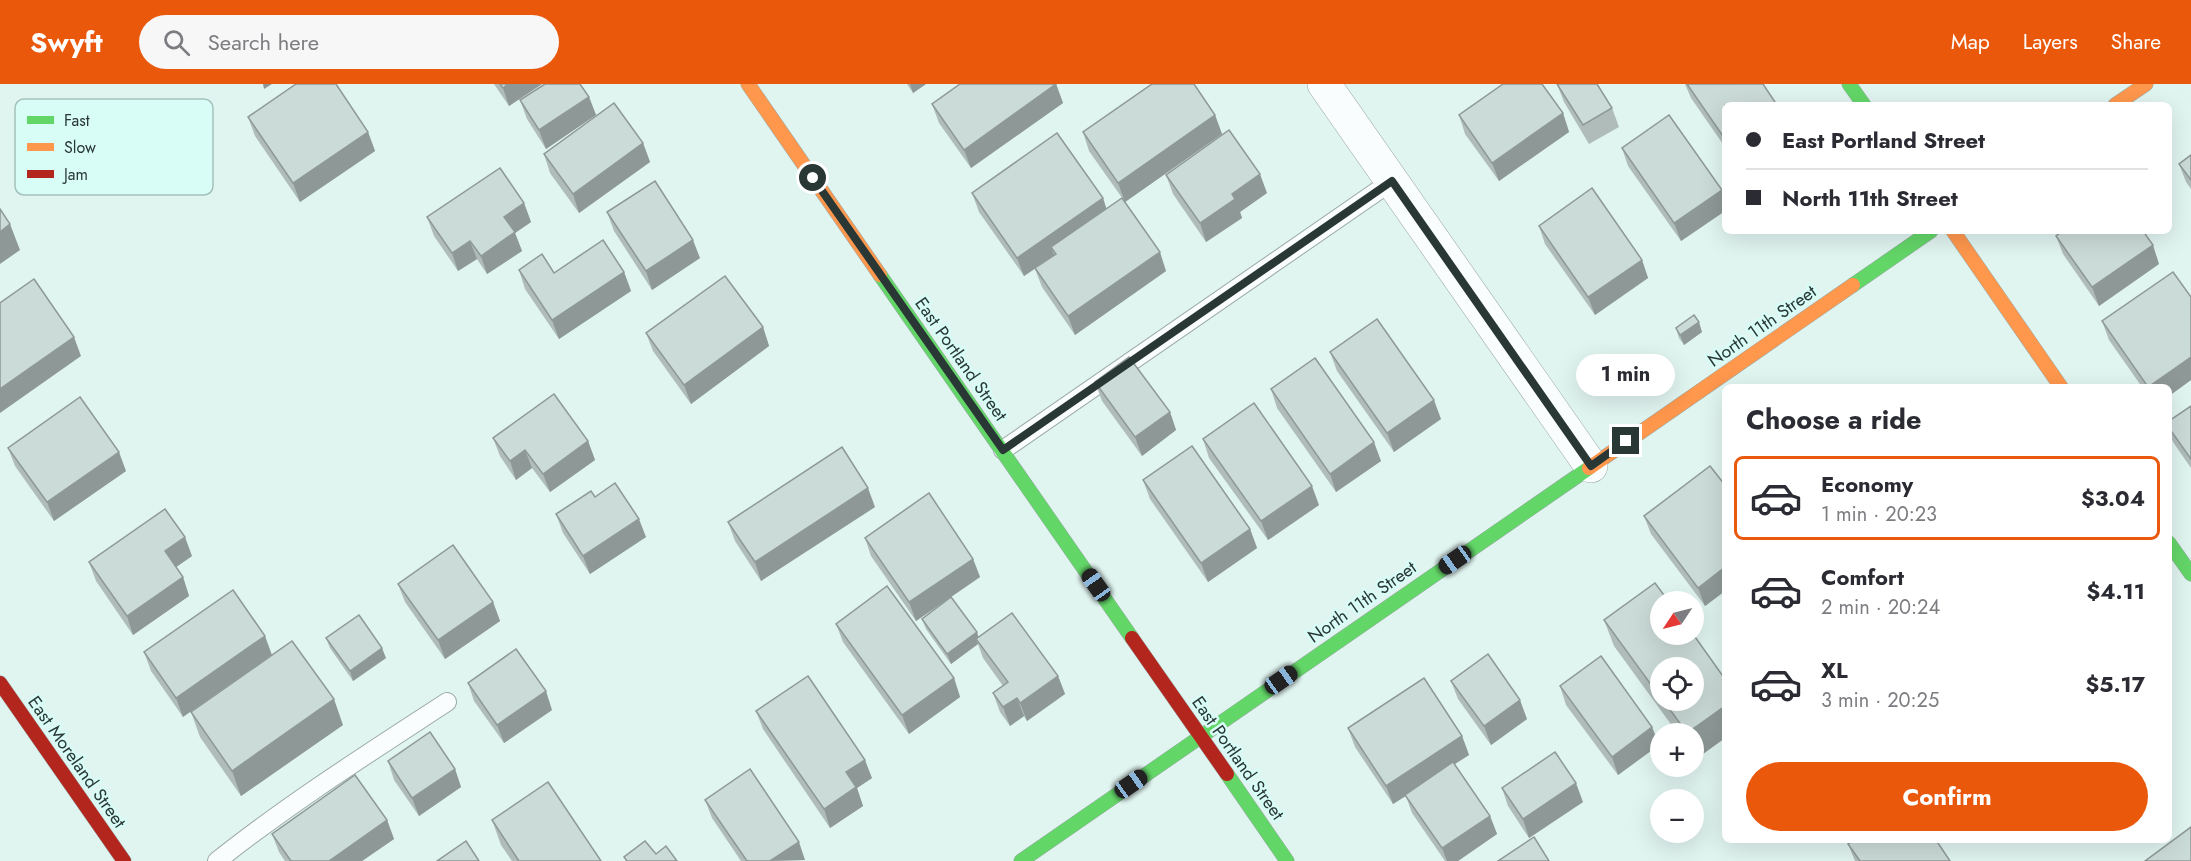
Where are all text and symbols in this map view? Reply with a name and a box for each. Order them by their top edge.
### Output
search box [139,15,559,69]
text: Swyft [30,22,103,63]
icon: search [160,26,193,59]
text: Search here [208,26,319,58]
text: Map [1951,27,1990,57]
text: Layers [2023,27,2078,57]
text: Share [2111,27,2161,57]
legend [15,99,213,195]
text: Fast [64,109,90,132]
text: East Portland Street [1782,124,1985,156]
text: Slow [64,136,96,159]
text: Jam [62,163,88,186]
route start [799,164,826,191]
text: North 11th Street [1782,182,1958,214]
street label: North 11th Street [1702,278,1822,373]
street label: East Portland Street [908,292,1014,427]
callout: 1 min [1576,354,1676,396]
text: 1 min [1601,360,1650,389]
text: Choose a ride [1746,400,1921,439]
route end [1612,427,1639,454]
text: Economy [1821,468,1913,500]
icon: car [1749,471,1803,525]
text: $3.04 [2081,482,2145,514]
text: 1 min · 20:23 [1821,500,1937,529]
car [1435,542,1475,578]
street label: North 11th Street [1302,554,1422,649]
text: Comfort [1821,561,1904,593]
icon: car [1749,564,1803,618]
car [1078,565,1114,605]
text: $4.11 [2086,575,2145,607]
north arrow [1650,591,1704,645]
map controls [1650,591,1704,843]
text: 2 min · 20:24 [1821,593,1940,622]
text: XL [1821,654,1848,686]
button: locate [1650,657,1704,711]
icon: car [1749,657,1803,711]
car [1261,662,1301,698]
text: $5.17 [2086,668,2145,700]
text: 3 min · 20:25 [1821,686,1939,715]
street label: East Moreland Street [22,691,133,834]
street label: East Portland Street [1185,691,1291,826]
button: + [1650,723,1704,777]
button: Confirm [1746,762,2148,831]
car [1111,766,1151,802]
button: − [1650,789,1704,843]

